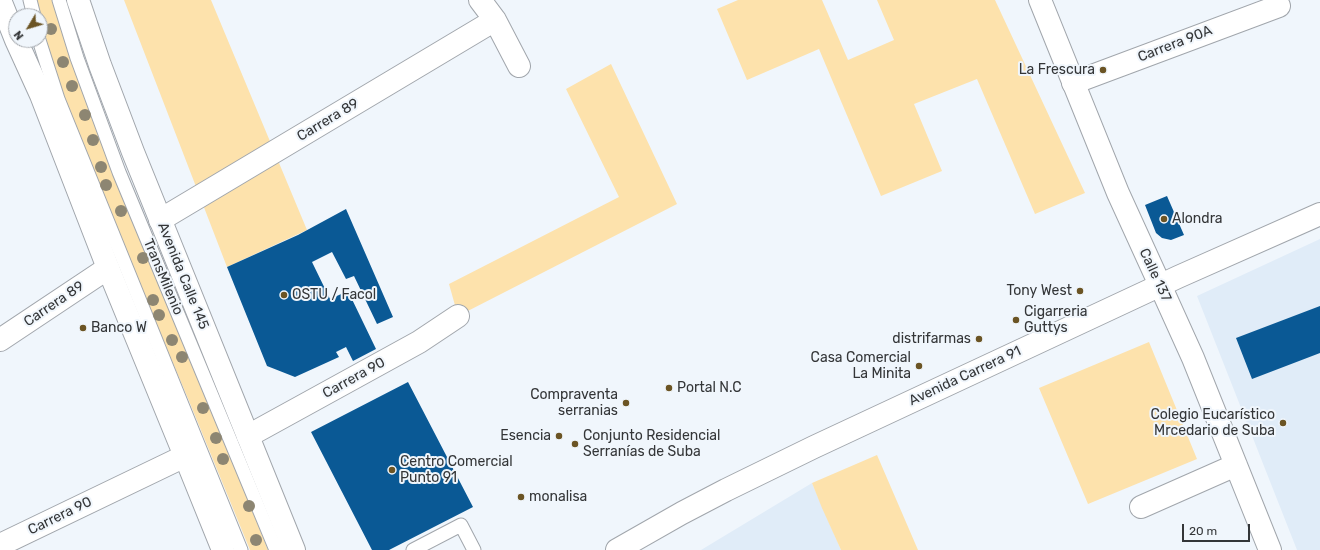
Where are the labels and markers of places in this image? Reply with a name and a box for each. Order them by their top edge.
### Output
place label: La Frescura [1019,62,1095,78]
marker: La Frescura [1098,65,1108,75]
place label: Alondra [1172,211,1223,227]
marker: Alondra [1159,214,1169,224]
place label: Tony West [1006,283,1072,299]
marker: Tony West [1075,286,1085,296]
place label: OSTU / Facol [292,287,376,303]
marker: OSTU / Facol [279,290,289,300]
place label: Cigarreria Guttys [1024,304,1088,336]
marker: Cigarreria Guttys [1011,315,1021,325]
place label: Banco W [91,320,147,336]
marker: Banco W [78,323,88,333]
place label: distrifarmas [892,331,971,347]
marker: distrifarmas [974,334,984,344]
place label: Casa Comercial La Minita [811,350,911,382]
marker: Casa Comercial La Minita [914,361,924,371]
place label: Portal N.C [677,380,742,396]
marker: Portal N.C [664,383,674,393]
place label: Compraventa serranias [530,387,618,420]
marker: Compraventa serranias [621,398,631,408]
place label: Colegio Eucarístico Mrcedario de Suba [1150,407,1275,440]
marker: Colegio Eucarístico Mrcedario de Suba [1278,418,1288,428]
place label: Esencia [500,428,551,444]
place label: Conjunto Residencial Serranías de Suba [583,428,721,460]
marker: Esencia [554,431,564,441]
marker: Conjunto Residencial Serranías de Suba [570,439,580,449]
place label: Centro Comercial Punto 91 [400,454,513,486]
marker: Centro Comercial Punto 91 [387,465,397,475]
place label: monalisa [529,489,587,505]
marker: monalisa [516,492,526,502]

